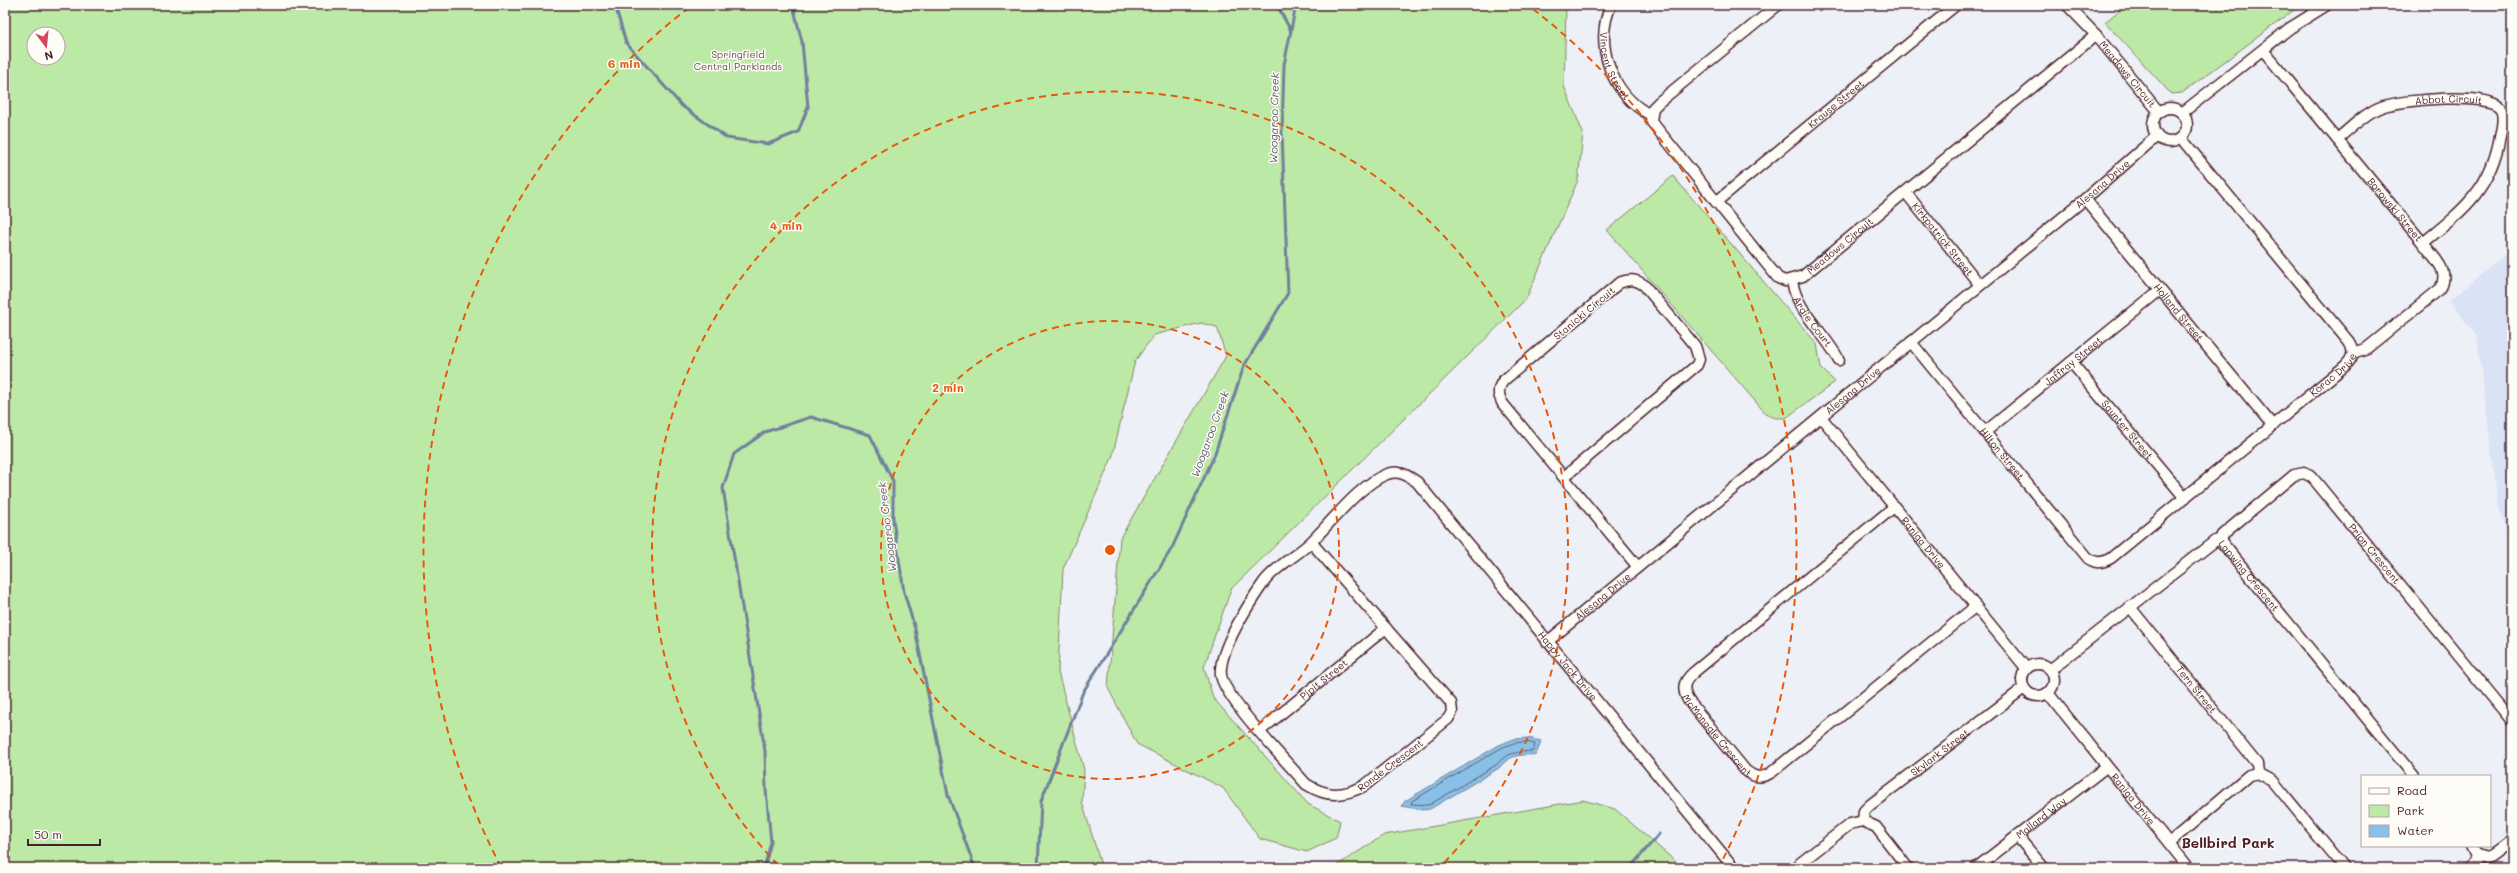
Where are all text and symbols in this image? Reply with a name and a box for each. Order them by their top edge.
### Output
north arrow [26,26,66,66]
street label: Vincent Street [1597,32,1633,103]
street label: Meadows Circuit [2096,38,2159,110]
park label: Springfield Central Parklands [694,47,782,73]
text: N [43,48,55,64]
text: 6 min [608,55,640,71]
water label: Woogaroo Creek [1265,72,1282,164]
street label: Krause Street [1805,76,1867,131]
street label: Abbot Circuit [2414,91,2483,108]
street label: Alesana Drive [2072,156,2133,211]
street label: Borowski Street [2364,174,2426,244]
street label: Kirkpatrick Street [1909,199,1977,279]
street label: Meadows Circuit [1803,214,1876,277]
text: 4 min [770,217,802,233]
street label: Holland Street [2151,280,2207,344]
street label: Stanicki Circuit [1550,283,1618,343]
street label: Ardie Court [1790,294,1836,349]
street label: Jaffray Street [2041,333,2105,389]
street label: Korac Drive [2307,351,2359,399]
street label: Alesana Drive [1822,363,1883,417]
text: 2 min [932,379,964,395]
water label: Woogaroo Creek [1187,388,1232,479]
street label: Saunter Street [2099,397,2157,462]
street label: Hilton Street [1977,424,2028,482]
water label: Woogaroo Creek [874,481,899,573]
street label: Raniga Drive [1898,514,1949,571]
street label: Prion Crescent [2346,520,2404,587]
street label: Lapwing Crescent [2216,537,2283,614]
centre of rings [1103,543,1117,557]
street label: Alesana Drive [1572,569,1633,623]
street label: Happy Jack Drive [1535,628,1601,704]
street label: Pipit Street [1297,655,1350,703]
street label: Tern Street [2173,663,2220,716]
street label: McMonagle Crescent [1679,692,1755,780]
street label: Skylark Street [1907,725,1972,779]
street label: Ronde Crescent [1354,736,1426,794]
street label: Raniga Drive [2108,770,2159,828]
legend [2361,775,2491,847]
text: Road [2397,782,2427,798]
street label: Mallard Way [2013,794,2069,842]
text: Park [2397,802,2424,818]
scale bar [28,821,100,847]
text: Water [2397,822,2434,838]
text: 50 m [34,826,62,842]
district label: Bellbird Park [2181,833,2275,852]

